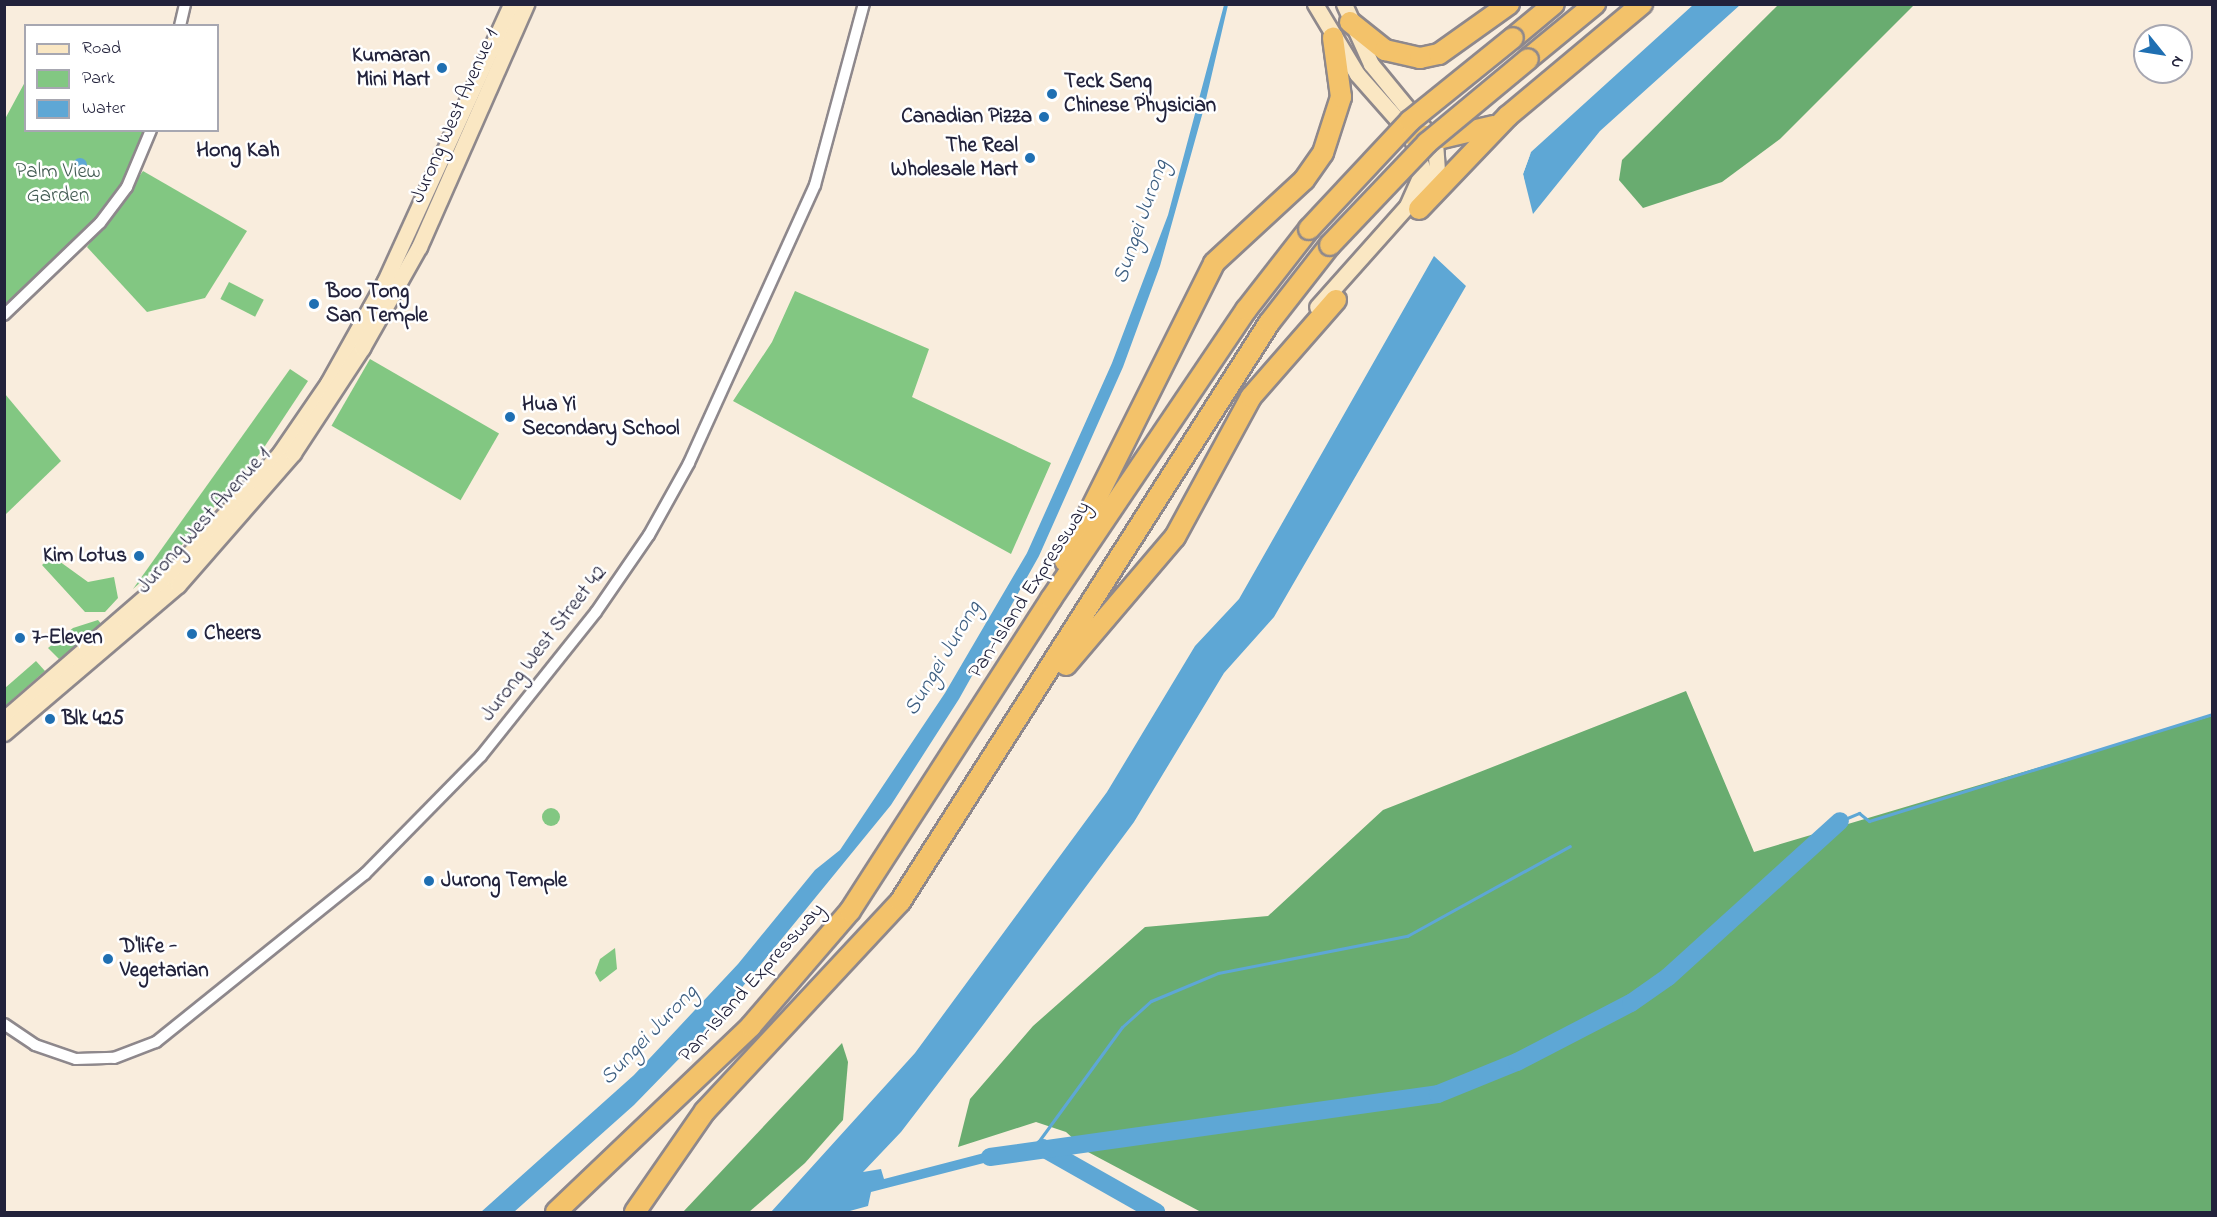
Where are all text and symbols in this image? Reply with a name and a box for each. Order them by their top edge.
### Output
legend [24,24,219,132]
north arrow [2133,24,2193,84]
street label: Jurong West Avenue 1 [405,25,505,207]
text: Road [82,36,121,62]
place label: Kumaran Mini Mart [352,43,430,93]
text: N [2164,51,2190,73]
marker: Kumaran Mini Mart [435,61,449,75]
text: Park [82,66,115,92]
place label: Teck Seng Chinese Physician [1064,69,1216,119]
marker: Teck Seng Chinese Physician [1045,87,1059,101]
text: Water [82,96,125,122]
place label: Canadian Pizza [901,104,1032,130]
marker: Canadian Pizza [1037,110,1051,124]
place label: The Real Wholesale Mart [891,133,1018,183]
district label: Hong Kah [196,139,280,165]
marker: The Real Wholesale Mart [1023,151,1037,165]
water label: Sungei Jurong [1109,157,1175,287]
park label: Palm View Garden [15,159,101,209]
place label: Boo Tong San Temple [326,279,428,329]
marker: Boo Tong San Temple [307,297,321,311]
place label: Hua Yi Secondary School [522,392,680,442]
marker: Hua Yi Secondary School [503,410,517,424]
street label: Jurong West Avenue 1 [132,443,276,599]
street label: Pan-Island Expressway [963,497,1097,683]
place label: Kim Lotus [43,543,127,569]
marker: Kim Lotus [132,549,146,563]
street label: Jurong West Street 42 [475,561,613,727]
water label: Sungei Jurong [899,597,989,721]
place label: Cheers [204,621,262,647]
place label: 7-Eleven [32,625,103,651]
marker: Cheers [185,627,199,641]
marker: 7-Eleven [13,631,27,645]
place label: Blk 425 [62,706,124,732]
marker: Blk 425 [43,712,57,726]
place label: Jurong Temple [441,868,567,894]
marker: Jurong Temple [422,874,436,888]
street label: Pan-Island Expressway [674,898,830,1068]
place label: D'life - Vegetarian [120,934,209,984]
marker: D'life - Vegetarian [101,952,115,966]
water label: Sungei Jurong [596,980,704,1092]

